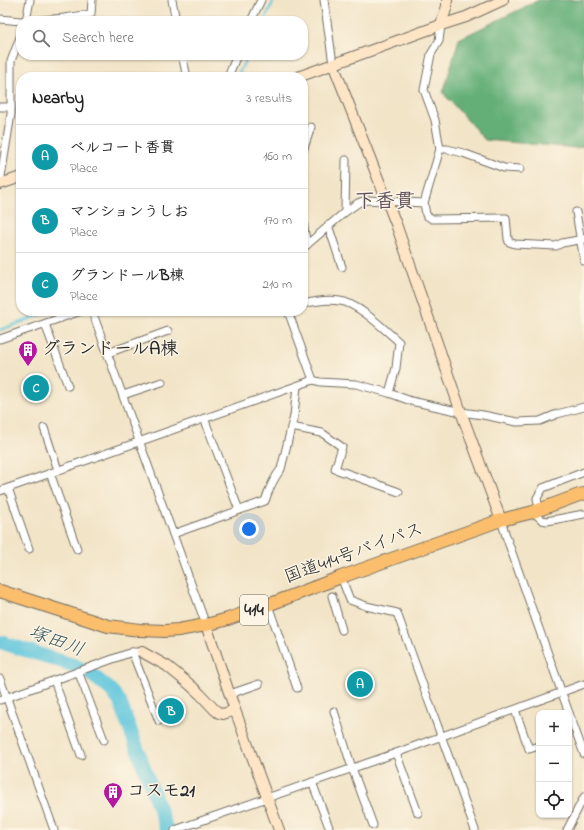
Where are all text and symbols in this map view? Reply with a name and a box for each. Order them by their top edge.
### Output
search box [16,16,308,60]
icon: search [30,27,52,49]
text: Search here [62,27,134,49]
text: Nearby [32,86,84,111]
text: 3 results [246,89,292,108]
text: ベルコート香貫 [70,137,175,159]
text: A [41,147,49,166]
text: 160 m [263,147,292,166]
text: Place [70,159,98,178]
district label: 下香貫 [355,188,415,217]
text: マンションうしお [70,201,189,223]
text: B [41,211,49,230]
text: 170 m [264,211,292,230]
text: Place [70,223,98,242]
text: グランドールB棟 [70,265,185,287]
text: C [41,275,49,294]
text: 210 m [262,275,292,294]
text: Place [70,287,98,306]
place label: グランドールA棟 [42,337,178,363]
building icon: グランドールA棟 [17,339,39,367]
pin: C [23,373,49,403]
street label: 国道414号バイパス [281,517,427,591]
your location [239,519,259,539]
road number: 414 [240,595,268,625]
water label: 塚田川 [25,620,87,664]
pin: A [347,669,373,699]
pin: B [158,696,184,726]
map controls [536,710,572,818]
button: + [536,710,572,746]
button: − [536,746,572,782]
place label: コスモ21 [127,779,195,805]
building icon: コスモ21 [102,781,124,809]
button: locate [536,782,572,818]

